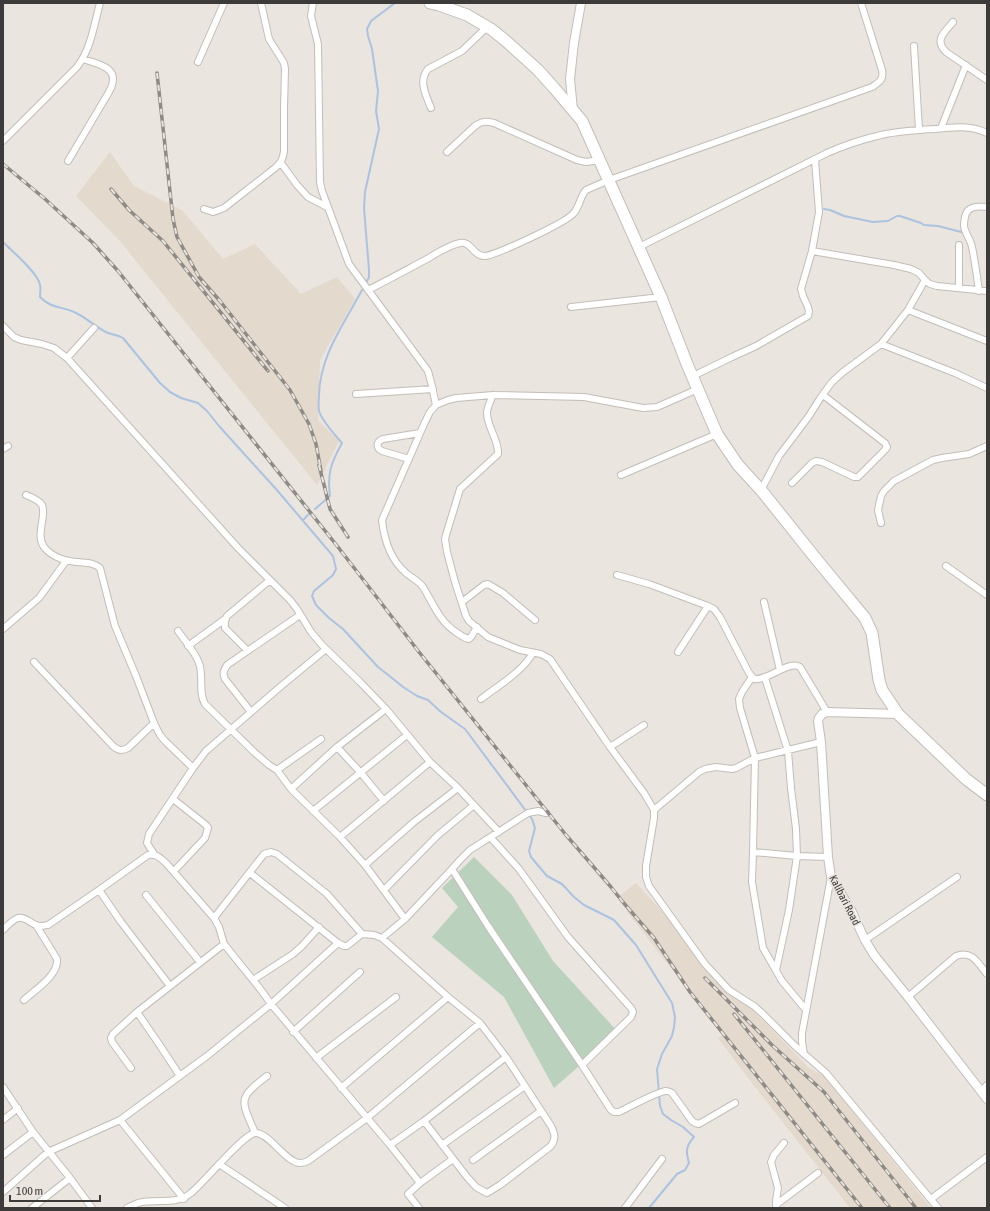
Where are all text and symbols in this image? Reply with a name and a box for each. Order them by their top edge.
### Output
street label: Kalibari Road [827,873,863,927]
scale bar [10,1177,100,1203]
text: 100 m [16,1184,43,1198]

